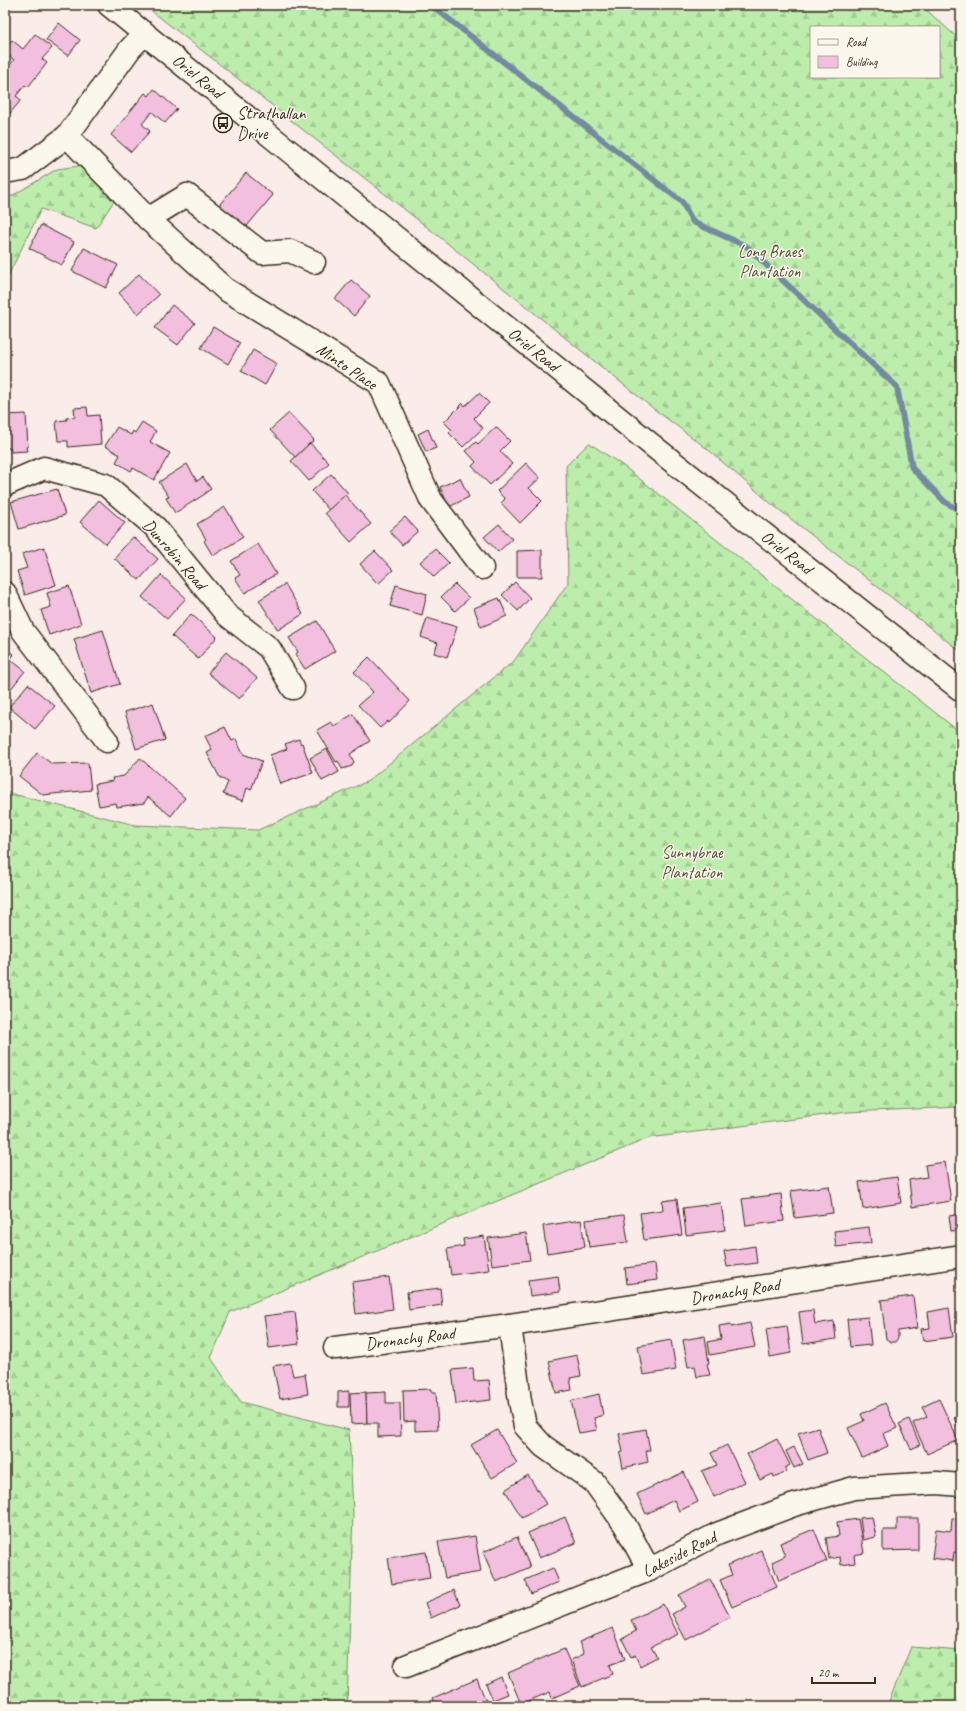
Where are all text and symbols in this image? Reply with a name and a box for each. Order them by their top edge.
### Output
legend [810,26,940,78]
text: Road [846,34,868,50]
street label: Oriel Road [168,50,229,105]
text: Building [846,54,878,70]
place label: Strathallan Drive [237,103,307,144]
bus stop icon: Strathallan Drive [212,112,234,134]
park label: Long Braes Plantation [738,241,804,282]
street label: Oriel Road [504,323,565,378]
street label: Minto Place [312,339,382,395]
street label: Dunrobin Road [138,515,213,596]
street label: Oriel Road [757,526,818,580]
park label: Sunnybrae Plantation [661,842,724,883]
street label: Dronachy Road [689,1274,783,1309]
street label: Dronachy Road [364,1322,458,1354]
street label: Lakeside Road [639,1526,722,1582]
scale bar [812,1659,875,1685]
text: 20 m [818,1665,840,1681]

